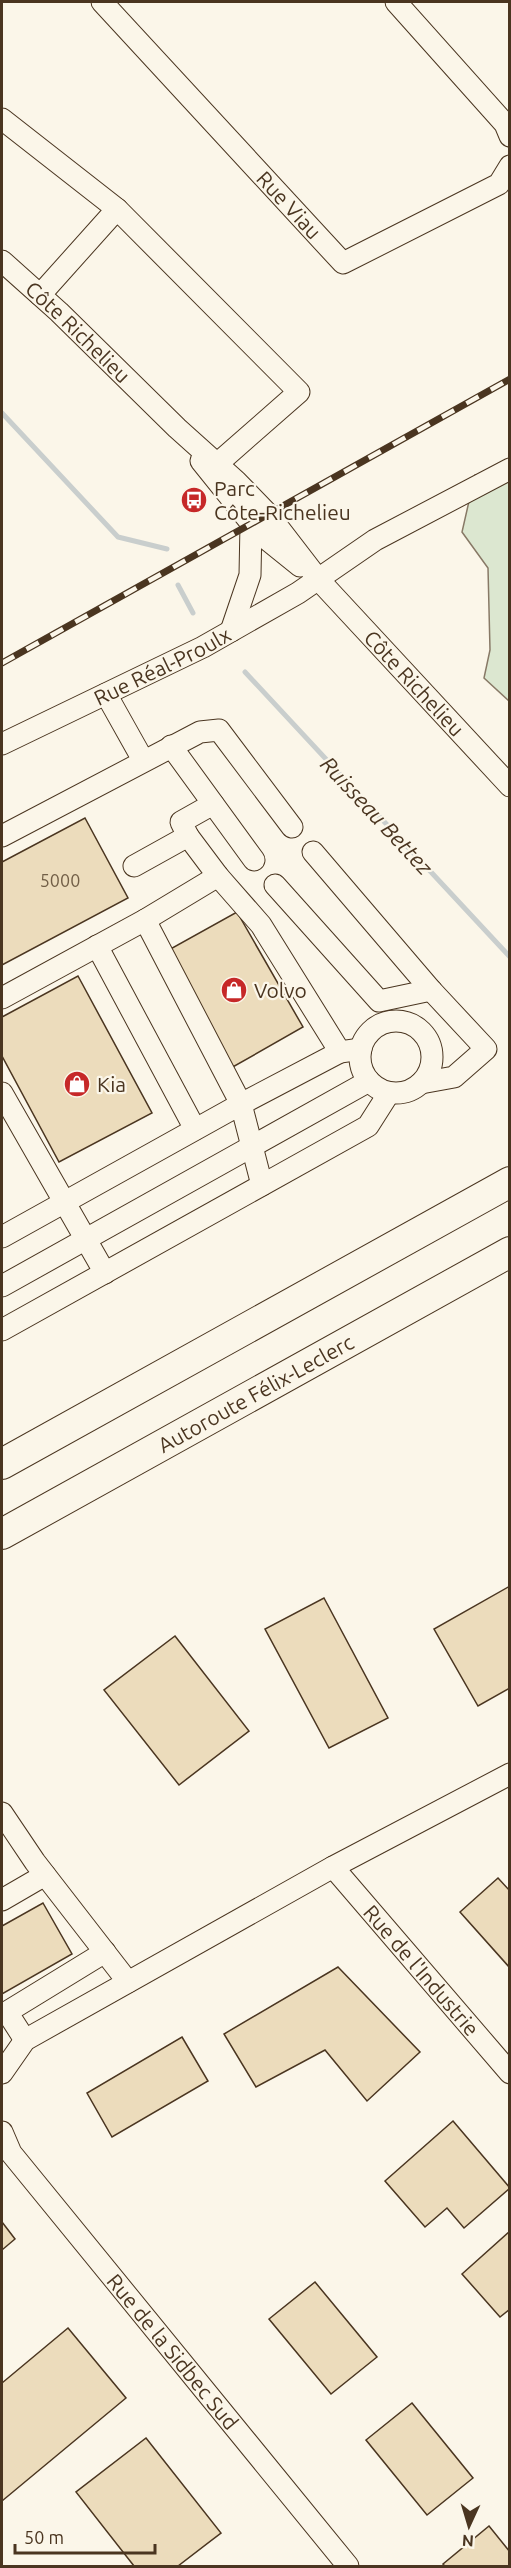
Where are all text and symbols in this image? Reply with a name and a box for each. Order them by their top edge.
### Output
street label: Rue Viau [252,166,326,244]
street label: Côte Richelieu [21,276,135,387]
place label: Parc Côte-Richelieu [214,476,351,524]
bus stop icon: Parc Côte-Richelieu [179,485,209,515]
street label: Rue Réal-Proulx [90,622,235,710]
street label: Côte Richelieu [360,625,469,741]
water label: Ruisseau Bettez [316,751,439,880]
house number: 5000 [40,870,80,890]
shop icon: Volvo [219,975,249,1005]
place label: Volvo [254,978,307,1002]
shop icon: Kia [62,1069,92,1099]
place label: Kia [97,1072,126,1096]
street label: Autoroute Félix-Leclerc [154,1329,358,1457]
street label: Rue de l'Industrie [359,1900,484,2040]
street label: Rue de la Sidbec Sud [102,2269,243,2434]
north arrow [439,2496,499,2556]
scale bar [15,2517,154,2555]
text: 50 m [24,2527,64,2547]
text: N [461,2532,475,2550]

